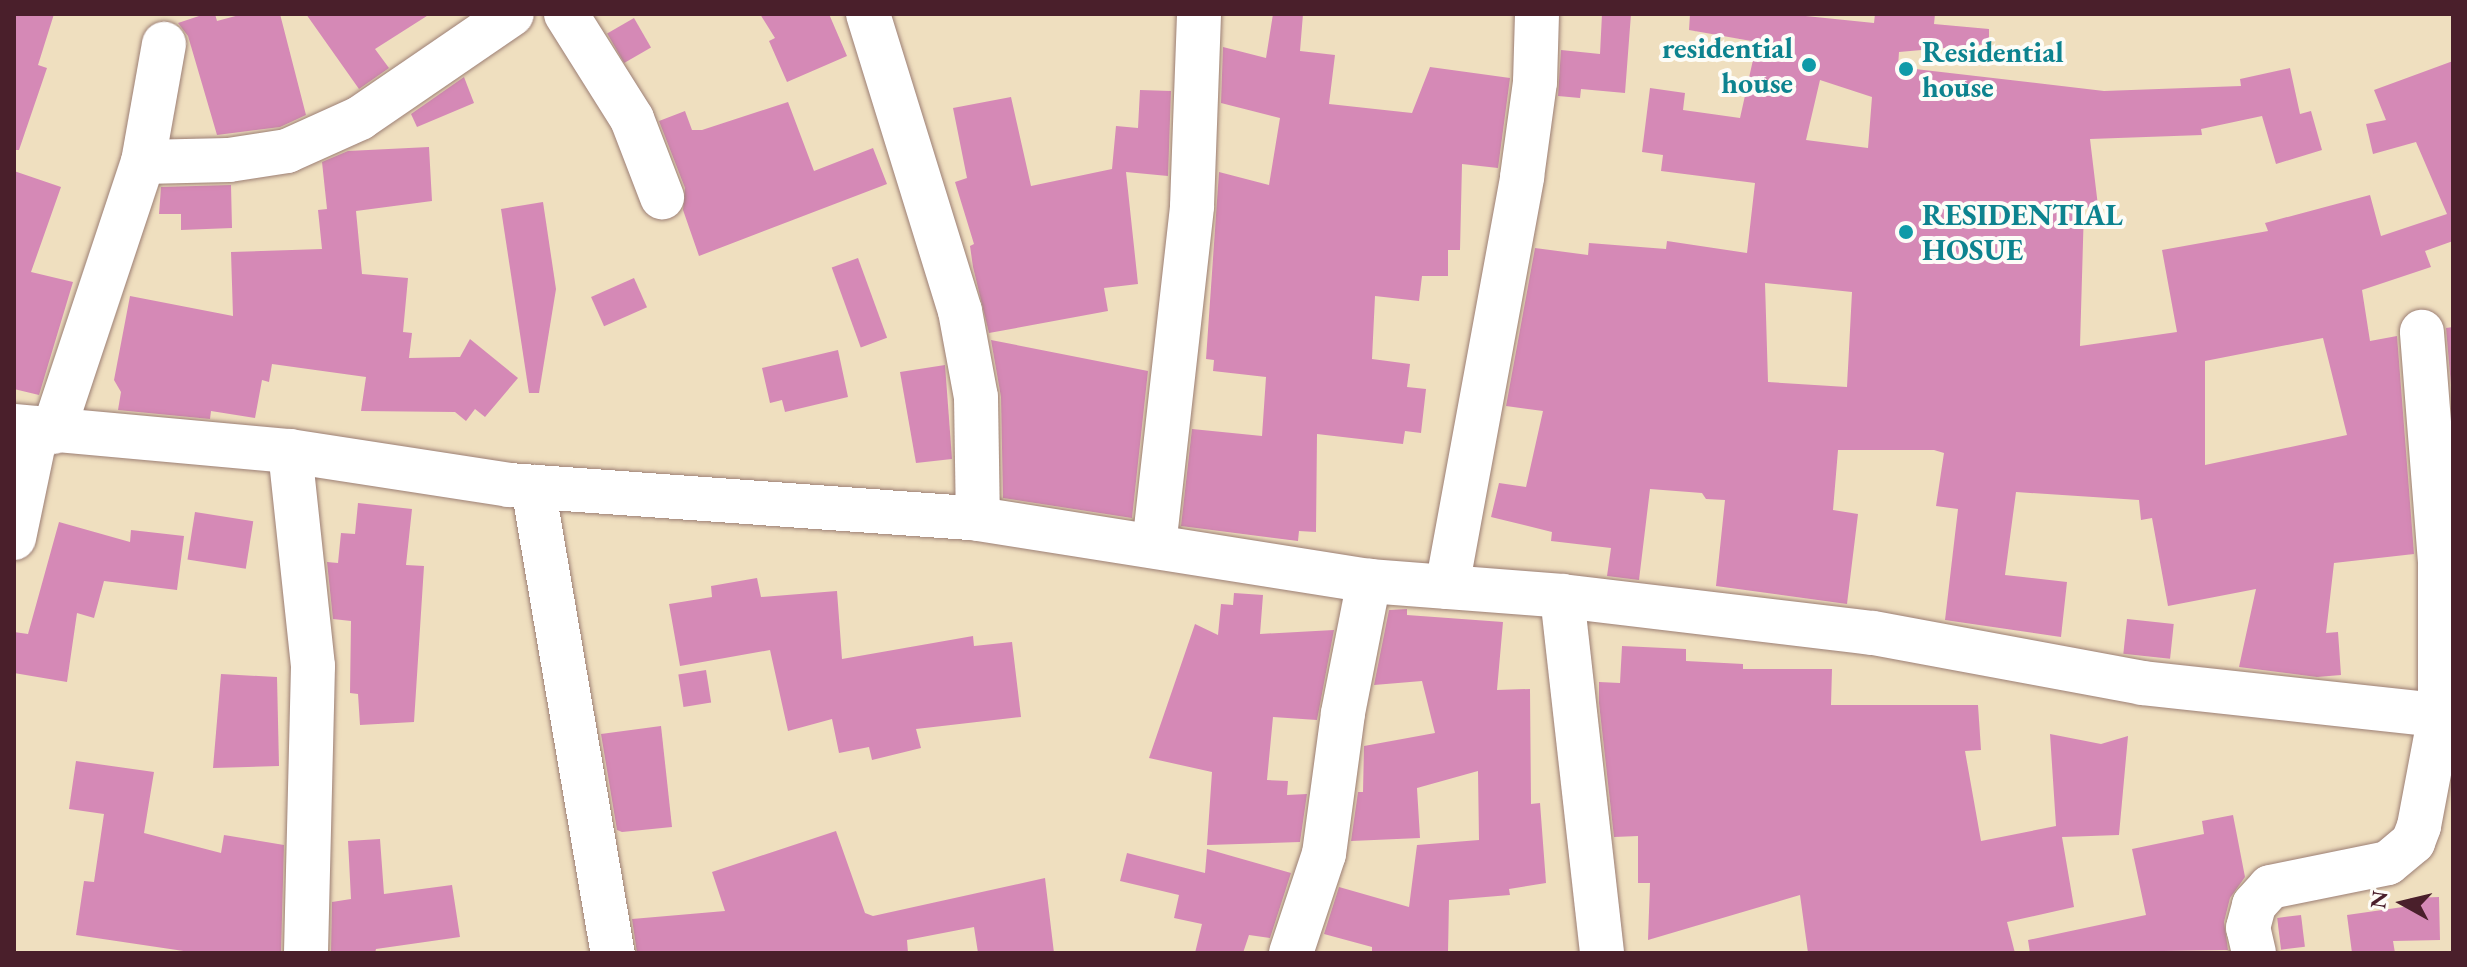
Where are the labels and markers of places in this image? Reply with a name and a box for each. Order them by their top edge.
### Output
place label: residential house [1662,30,1793,100]
place label: Residential house [1922,34,2064,104]
marker: residential house [1800,56,1818,74]
marker: Residential house [1897,60,1915,78]
place label: RESIDENTIAL HOSUE [1922,197,2123,268]
marker: RESIDENTIAL HOSUE [1897,223,1915,241]

